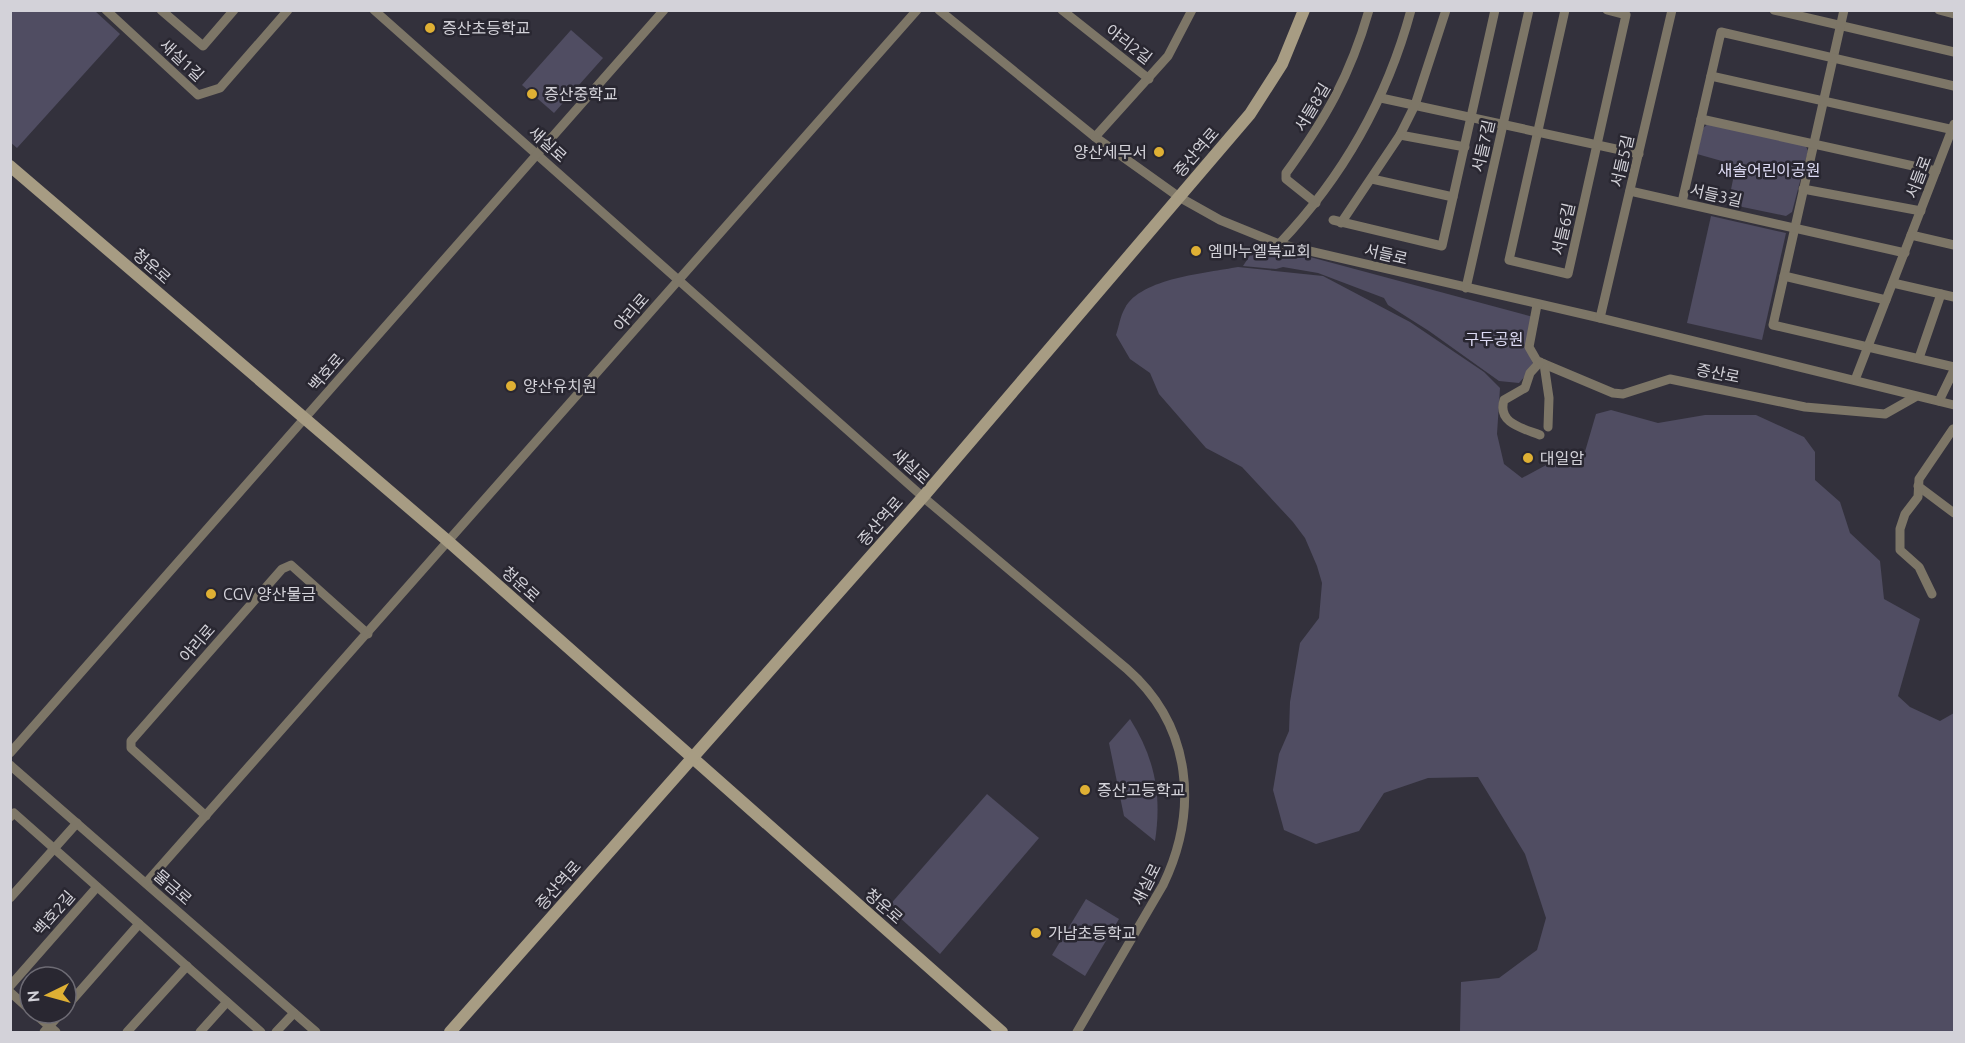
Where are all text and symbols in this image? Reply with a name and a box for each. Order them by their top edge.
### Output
place label: 증산초등학교 [442,19,530,37]
marker: 증산초등학교 [423,21,437,35]
street label: 야리2길 [1103,21,1155,67]
street label: 새실1길 [156,35,208,85]
street label: 서들8길 [1291,80,1333,134]
place label: 증산중학교 [544,85,618,103]
marker: 증산중학교 [525,87,539,101]
street label: 서들7길 [1468,118,1498,174]
street label: 새실로 [526,123,571,166]
street label: 증산역로 [1170,124,1222,180]
street label: 서들5길 [1607,133,1637,189]
place label: 양산세무서 [1073,143,1147,161]
marker: 양산세무서 [1152,145,1166,159]
street label: 서들로 [1902,153,1934,201]
park label: 새솔어린이공원 [1717,161,1821,179]
street label: 서들3길 [1688,180,1744,210]
street label: 서들6길 [1548,201,1578,257]
street label: 서들로 [1362,240,1410,268]
place label: 엠마누엘북교회 [1208,242,1311,260]
marker: 엠마누엘북교회 [1189,244,1203,258]
street label: 청운로 [129,245,175,287]
street label: 야리로 [610,289,652,335]
park label: 구두공원 [1465,330,1523,348]
street label: 백호로 [305,349,347,395]
street label: 증산로 [1695,360,1742,386]
place label: 양산유치원 [523,377,597,395]
marker: 양산유치원 [504,379,518,393]
street label: 새실로 [889,445,934,488]
place label: 대일암 [1540,449,1584,467]
marker: 대일암 [1521,451,1535,465]
street label: 증산역로 [854,493,906,549]
street label: 청운로 [499,563,544,606]
place label: CGV 양산물금 [223,585,316,603]
marker: CGV 양산물금 [204,587,218,601]
street label: 야리로 [176,620,218,666]
place label: 증산고등학교 [1097,781,1185,799]
marker: 증산고등학교 [1078,783,1092,797]
street label: 증산역로 [532,857,584,913]
street label: 새실로 [1128,860,1164,908]
street label: 물금로 [150,866,196,908]
street label: 청운로 [861,885,907,927]
street label: 백호2길 [30,887,78,939]
place label: 가남초등학교 [1048,924,1136,942]
marker: 가남초등학교 [1029,926,1043,940]
north arrow [18,965,78,1025]
text: N [24,990,43,1003]

